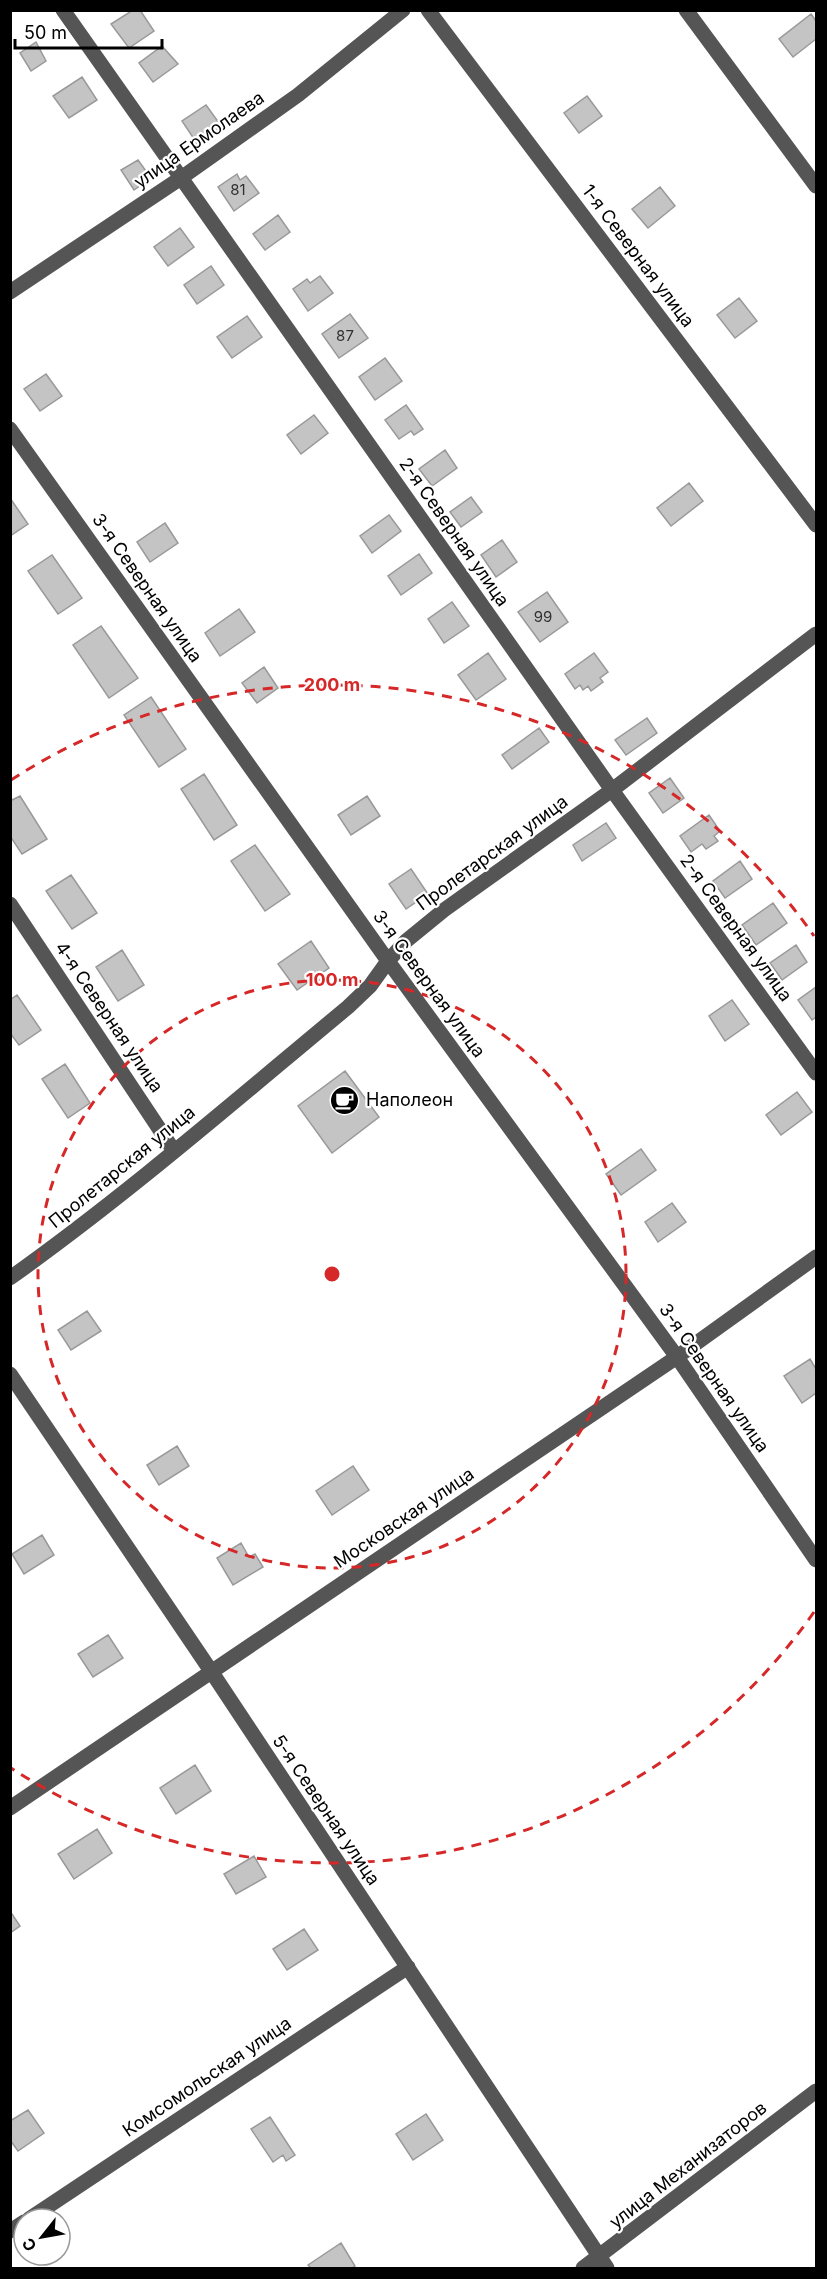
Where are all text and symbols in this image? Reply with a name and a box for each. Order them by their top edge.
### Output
scale bar [15,12,162,50]
text: 50 m [24,22,67,43]
street label: улица Ермолаева [130,87,268,192]
house number: 81 [230,180,246,199]
street label: 1-я Северная улица [578,180,699,331]
house number: 87 [336,326,354,345]
street label: 2-я Северная улица [395,453,514,610]
street label: 3-я Северная улица [88,509,207,666]
house number: 99 [534,607,552,626]
text: 200 m [304,674,360,695]
street label: Пролетарская улица [412,791,571,915]
street label: 2-я Северная улица [676,850,797,1005]
street label: 3-я Северная улица [369,906,490,1061]
street label: 4-я Северная улица [51,937,168,1096]
text: 100 m [306,969,358,990]
cafe icon: Наполеон [329,1084,361,1116]
place label: Наполеон [366,1089,453,1110]
street label: Пролетарская улица [44,1101,199,1232]
centre of rings [322,1264,342,1284]
street label: 3-я Северная улица [655,1299,774,1456]
street label: Московская улица [330,1463,478,1572]
street label: 5-я Северная улица [268,1731,384,1889]
street label: Комсомольская улица [119,2012,295,2141]
street label: улица Механизаторов [605,2097,770,2232]
north arrow [12,2207,72,2267]
text: С [17,2234,41,2255]

